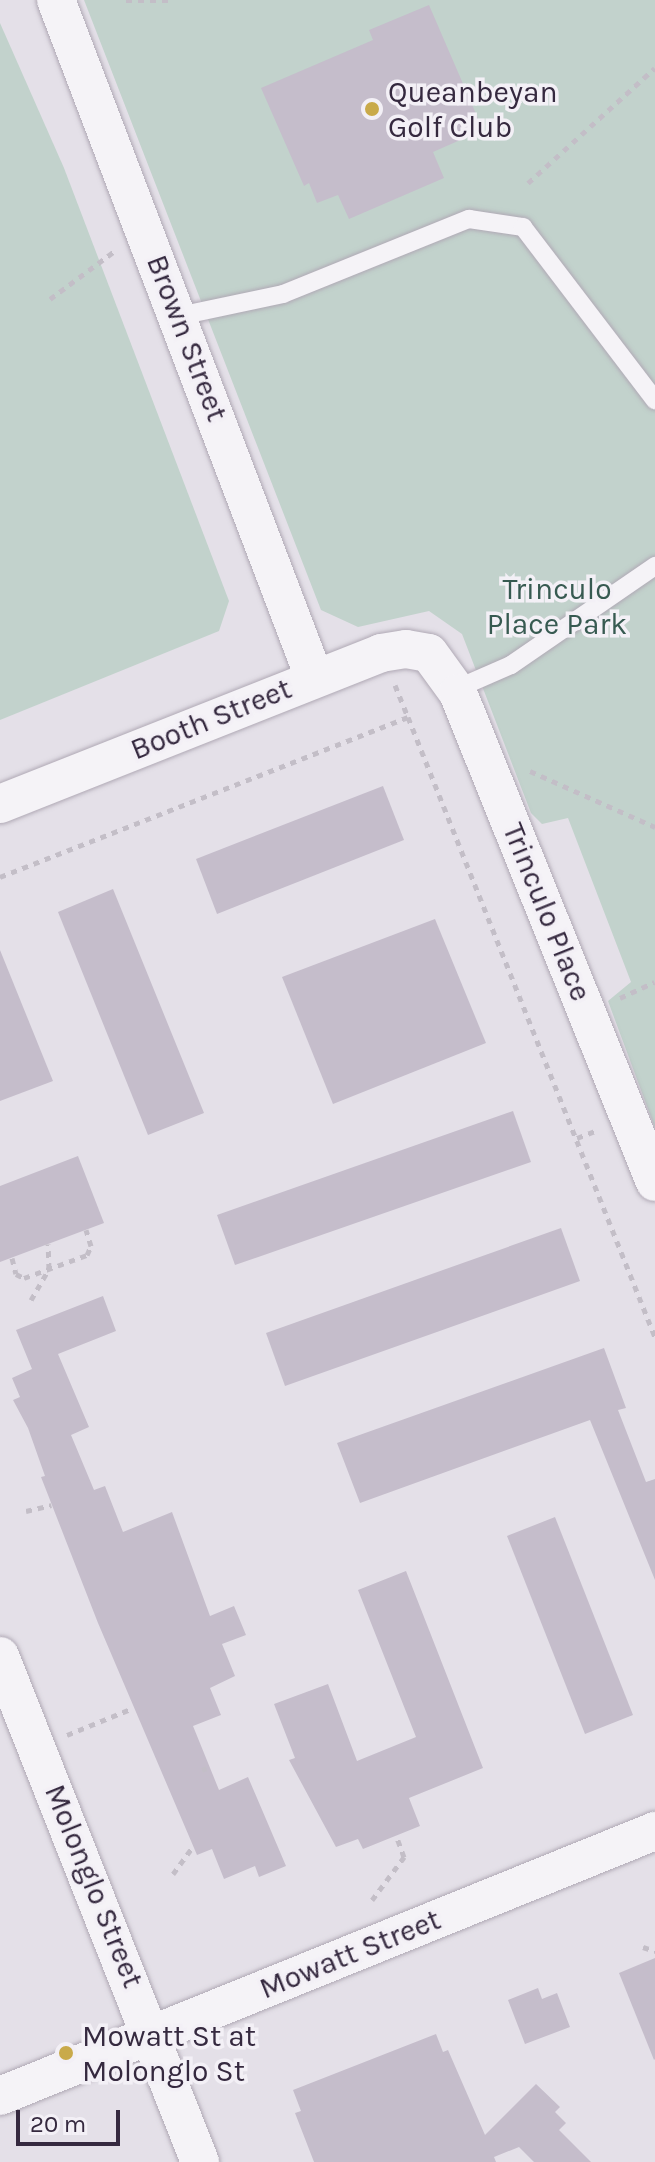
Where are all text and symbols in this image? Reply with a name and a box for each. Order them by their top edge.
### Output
place label: Queanbeyan Golf Club [388,74,557,144]
marker: Queanbeyan Golf Club [363,100,381,118]
street label: Brown Street [139,250,235,426]
park label: Trinculo Place Park [487,571,627,642]
street label: Booth Street [125,670,297,768]
street label: Trinculo Place [495,818,599,1006]
street label: Molonglo Street [37,1779,151,1993]
street label: Mowatt Street [254,1901,446,2007]
place label: Mowatt St at Molonglo St [82,2018,256,2088]
marker: Mowatt St at Molonglo St [57,2044,75,2062]
scale bar [20,2094,124,2144]
text: 20 m [30,2110,86,2138]

